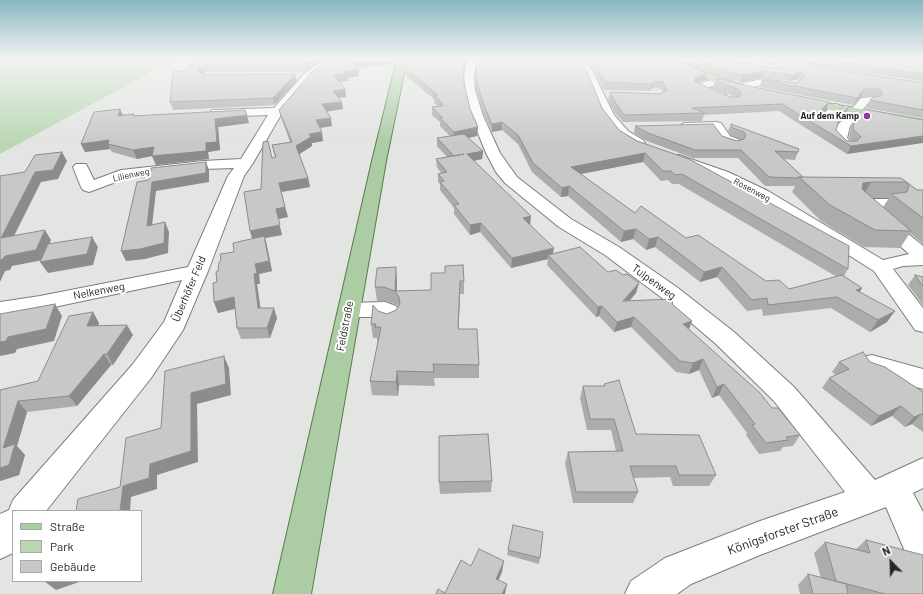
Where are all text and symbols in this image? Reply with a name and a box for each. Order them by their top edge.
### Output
place label: Auf dem Kamp [800,111,859,121]
marker: Auf dem Kamp [862,111,872,121]
street label: Lilienweg [112,166,150,184]
street label: Rosenweg [732,176,772,204]
street label: Überhöfer Feld [169,254,209,324]
street label: Tulpenweg [629,262,679,302]
street label: Nelkenweg [72,280,126,302]
street label: Feldstraße [334,300,356,352]
street label: Königsforster Straße [725,504,841,558]
legend [12,510,142,582]
text: Straße [50,519,85,533]
text: Park [50,539,74,553]
north arrow [871,542,911,582]
text: N [880,543,892,558]
text: Gebäude [50,559,96,573]

